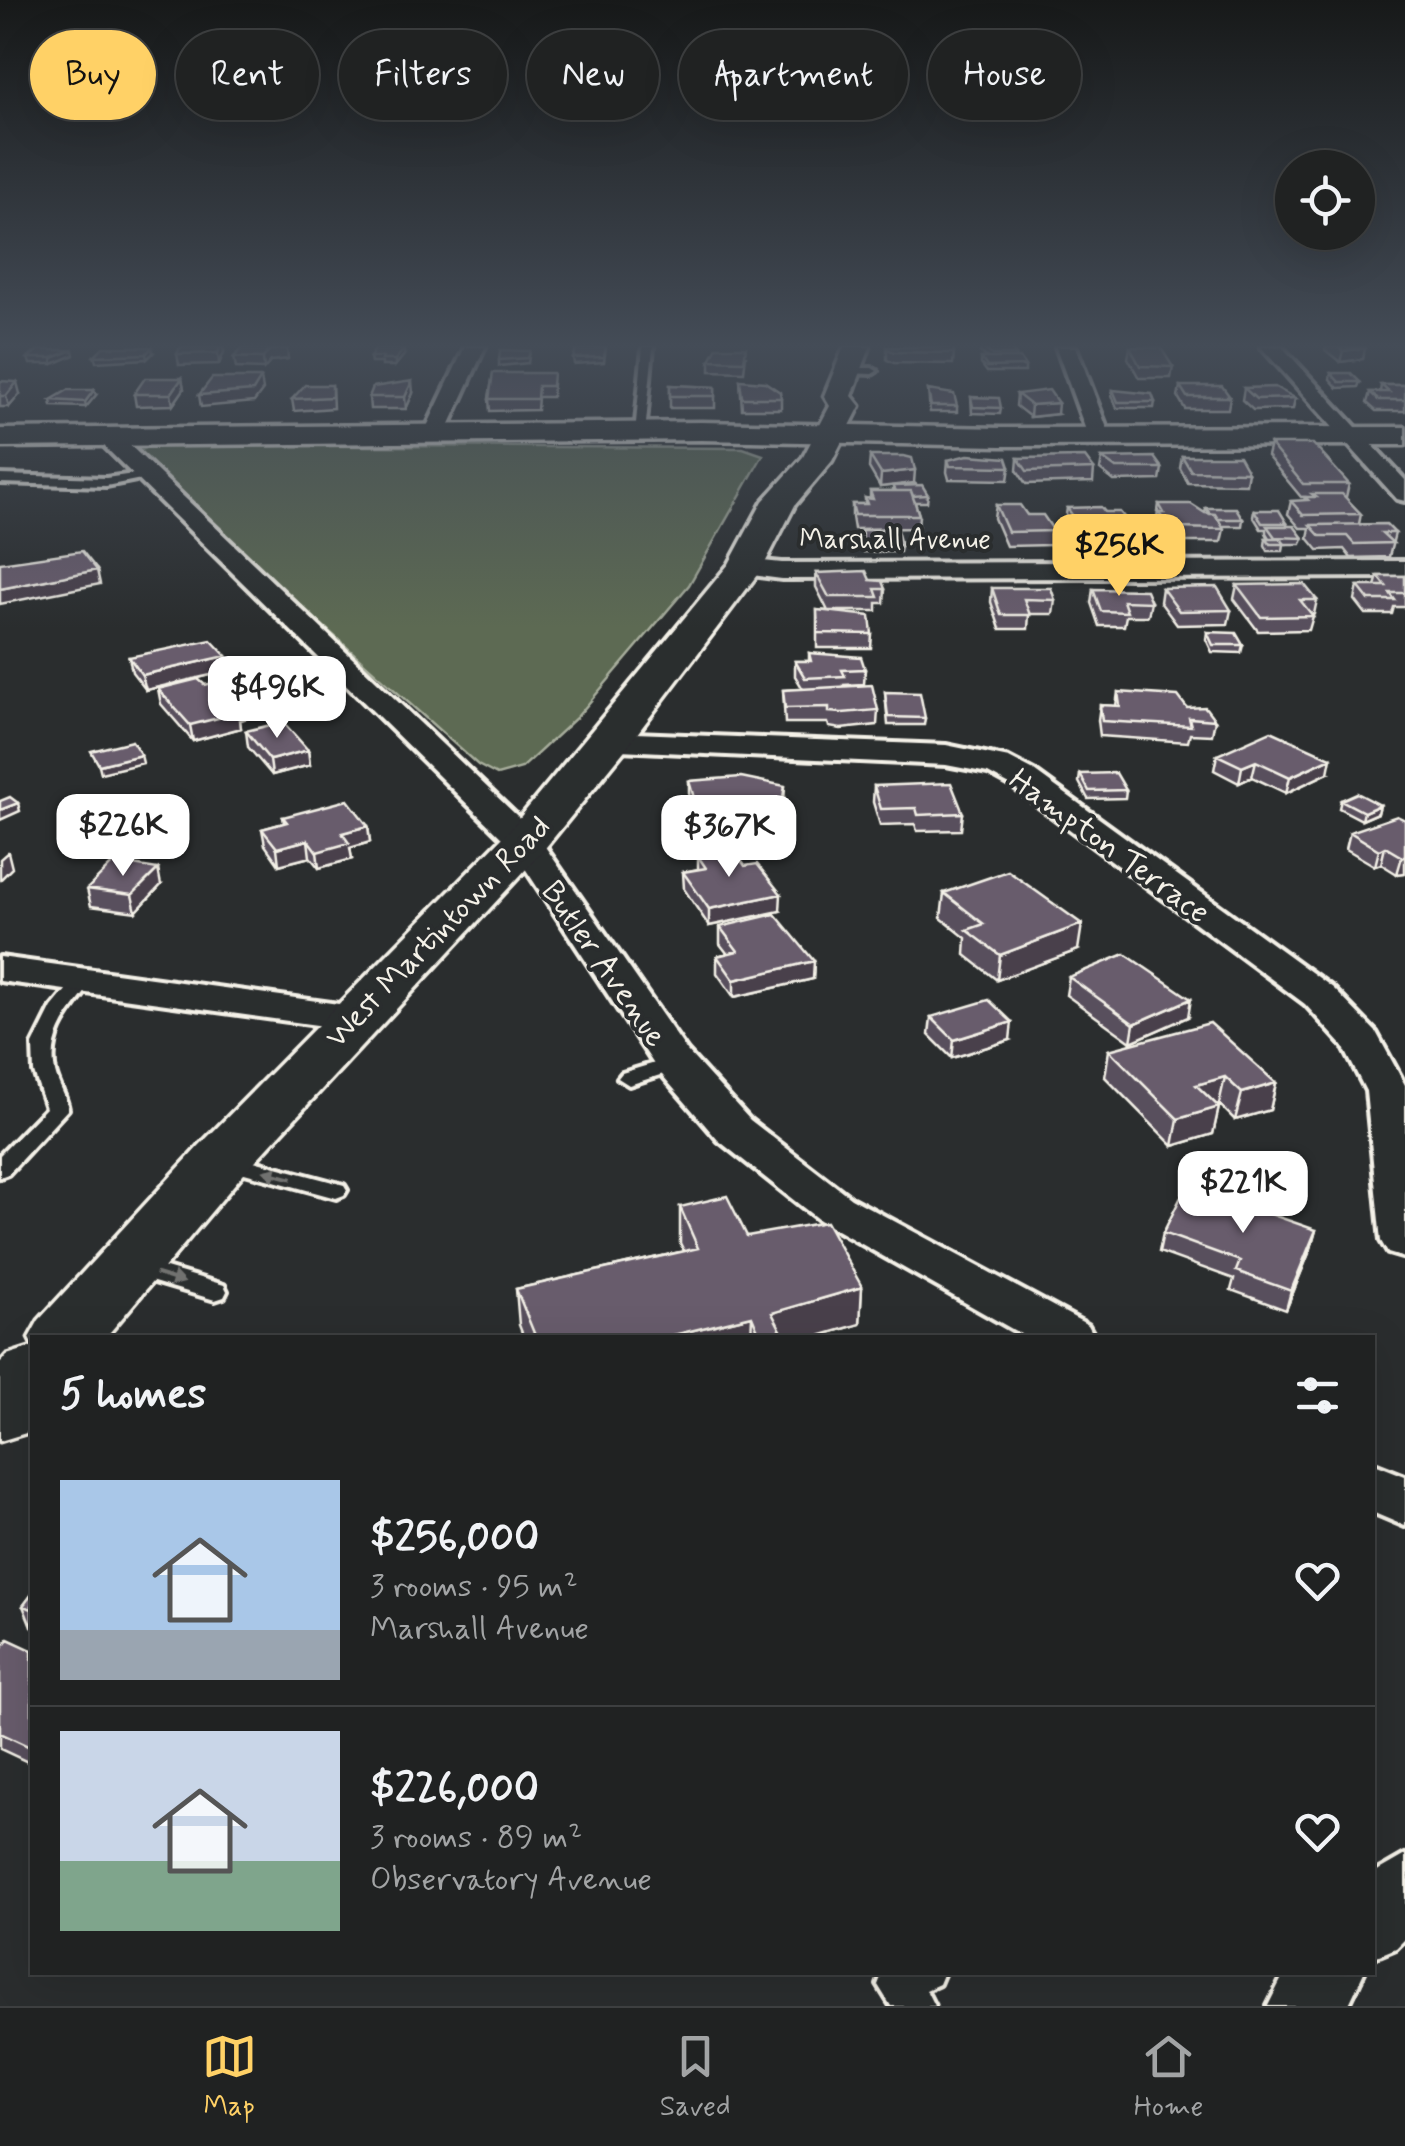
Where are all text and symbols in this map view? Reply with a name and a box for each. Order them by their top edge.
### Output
chip: Buy [30,30,156,120]
chip: Rent [176,30,319,120]
chip: Filters [339,30,507,120]
chip: New [527,30,659,120]
chip: Apartment [679,30,908,120]
chip: House [928,30,1081,120]
map controls [1275,150,1375,250]
button: locate [1275,150,1375,250]
pin: $256K [1049,514,1189,599]
street label: Marshall Avenue [799,522,991,559]
text: $256K [1074,525,1164,567]
pin: $496K [207,656,347,741]
text: $496K [230,667,324,709]
street label: Hampton Terrace [1000,759,1218,934]
pin: $226K [53,794,193,879]
pin: $367K [659,795,799,880]
text: $226K [78,805,168,847]
text: $367K [683,806,775,848]
street label: West Martintown Road [316,807,561,1058]
street label: Butler Avenue [531,873,676,1056]
pin: $221K [1173,1151,1313,1236]
text: $221K [1200,1162,1286,1204]
one-way arrow [263,1167,294,1183]
one-way arrow [155,1272,185,1287]
text: 5 homes [60,1368,206,1423]
icon: filters [1290,1368,1345,1423]
text: $256,000 [370,1511,539,1566]
icon: home [140,1520,260,1640]
icon: heart [1290,1553,1345,1608]
text: 3 rooms · 95 m² [370,1566,578,1608]
text: Marshall Avenue [370,1608,589,1650]
text: $226,000 [370,1762,539,1817]
icon: home [140,1771,260,1891]
icon: heart [1290,1804,1345,1859]
text: 3 rooms · 89 m² [370,1817,582,1859]
text: Observatory Avenue [370,1859,652,1901]
tab: Map [202,2029,257,2126]
tab: Saved [660,2029,731,2126]
tab: Home [1134,2029,1203,2126]

